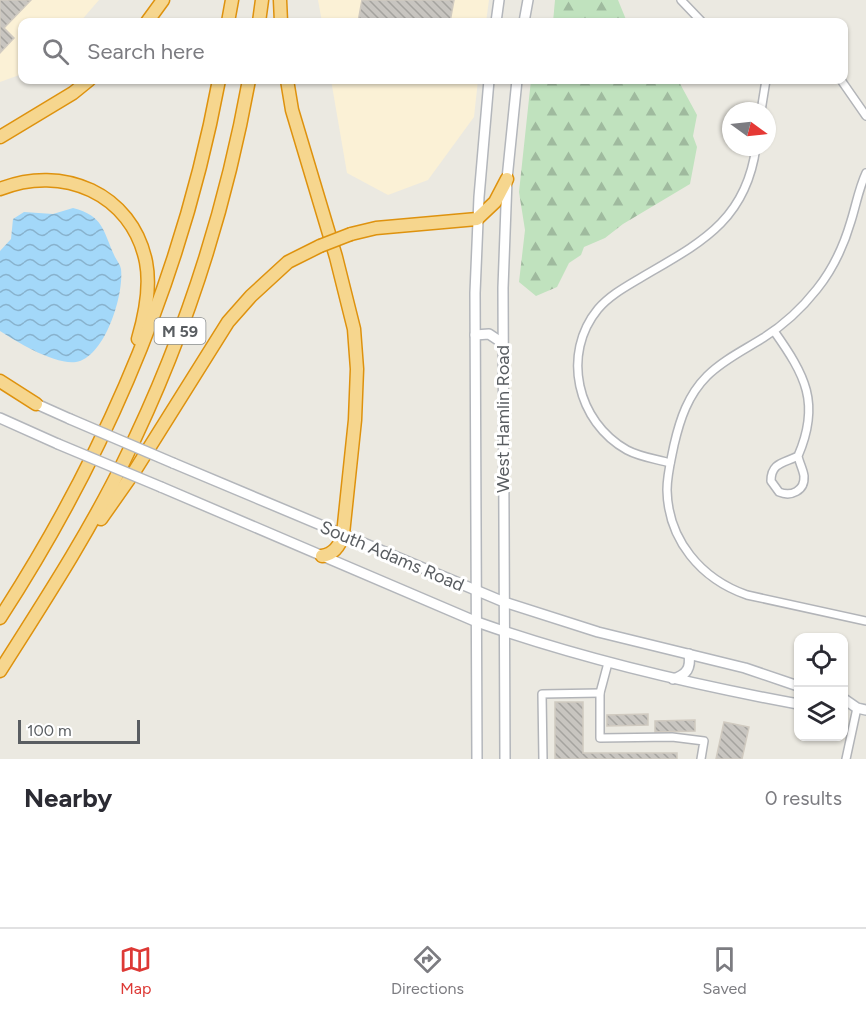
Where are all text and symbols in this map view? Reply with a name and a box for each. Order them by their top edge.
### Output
search box [18,18,848,84]
icon: search [39,35,72,68]
text: Search here [87,38,205,65]
north arrow [722,102,776,156]
road number: M 59 [154,318,206,344]
street label: West Hamlin Road [492,345,514,493]
street label: South Adams Road [317,516,467,596]
map controls [794,633,848,741]
button: locate [794,633,848,687]
button: layers [794,687,848,741]
scale bar [18,717,140,744]
text: 100 m [27,721,72,740]
text: Nearby [24,782,112,814]
text: 0 results [765,786,842,810]
tab: Map [119,943,152,998]
tab: Directions [391,943,464,998]
tab: Saved [703,943,747,998]

